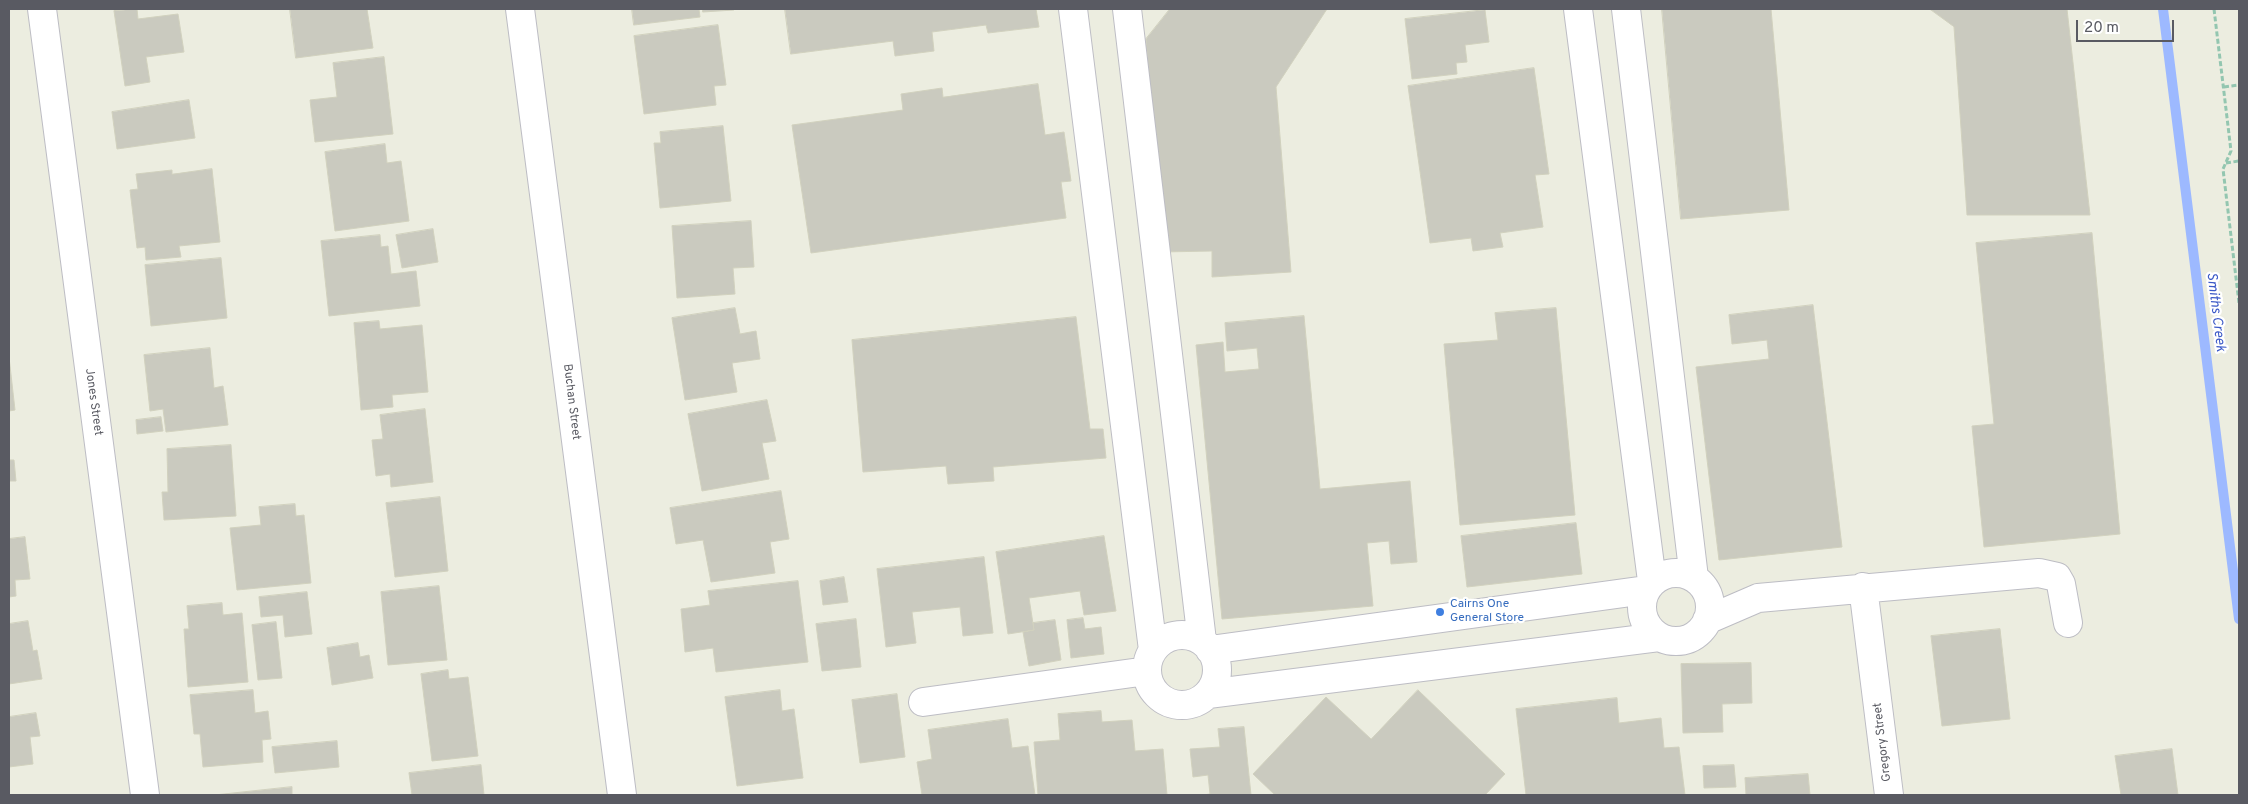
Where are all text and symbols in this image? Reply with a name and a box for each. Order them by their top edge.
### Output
scale bar [2078,10,2176,42]
text: 20 m [2084,19,2119,38]
water label: Smiths Creek [2202,271,2228,353]
street label: Buchan Street [559,363,583,441]
street label: Jones Street [81,367,105,437]
place label: Cairns One General Store [1450,598,1524,626]
marker: Cairns One General Store [1434,606,1446,618]
street label: Gregory Street [1871,702,1895,782]

